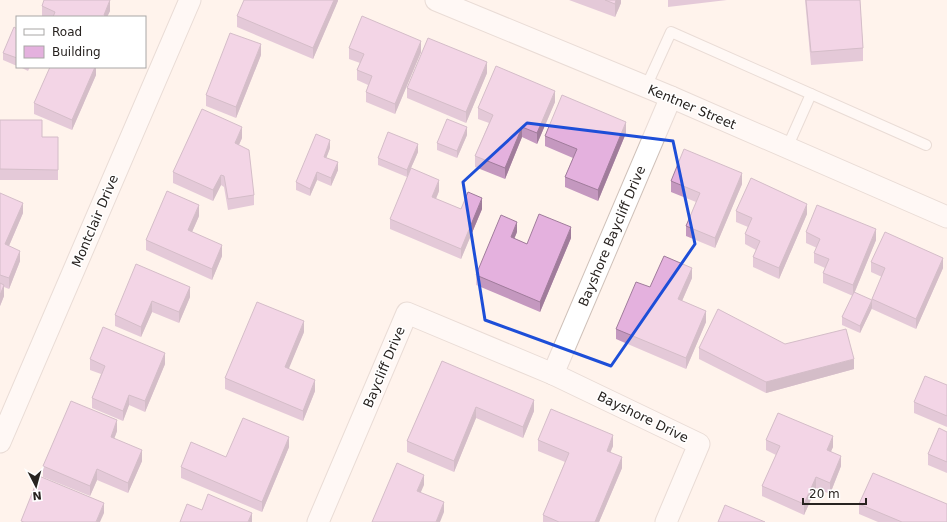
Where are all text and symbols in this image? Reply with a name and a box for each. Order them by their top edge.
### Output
legend [16,16,146,68]
text: Road [52,25,82,39]
text: Building [52,45,101,59]
street label: Kentner Street [646,82,738,132]
street label: Bayshore Baycliff Drive [576,163,648,309]
street label: Montclair Drive [69,173,121,269]
street label: Baycliff Drive [360,324,408,410]
street label: Bayshore Drive [595,388,691,446]
north arrow [16,466,56,506]
scale bar [803,480,866,506]
text: 20 m [809,487,840,501]
text: N [32,489,42,502]

